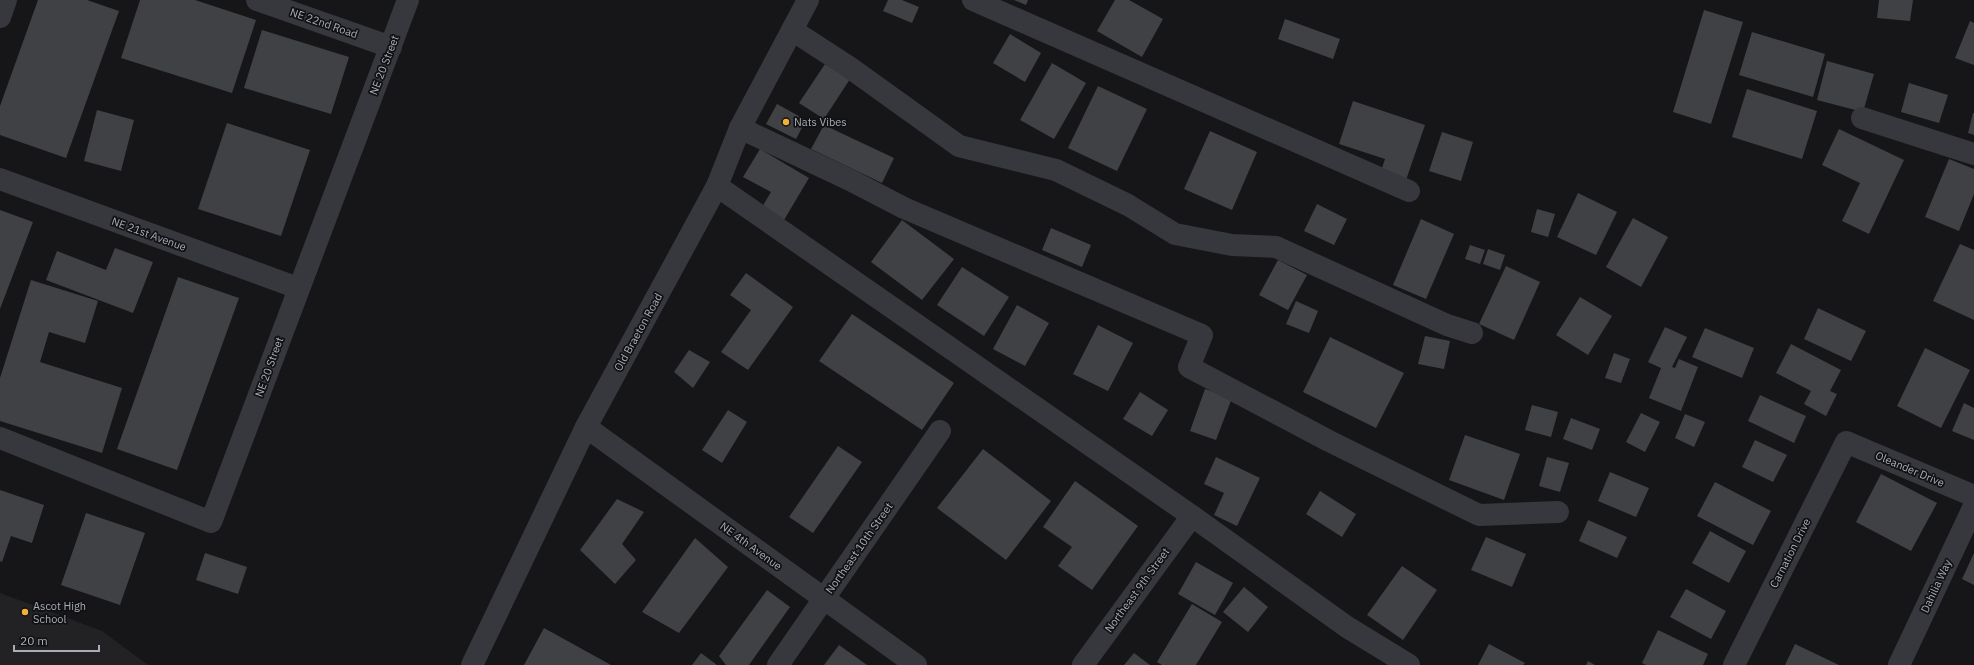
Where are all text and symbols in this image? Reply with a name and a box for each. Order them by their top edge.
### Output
street label: NE 22nd Road [288,5,360,41]
street label: NE 20 Street [366,33,402,97]
place label: Nats Vibes [794,115,847,129]
marker: Nats Vibes [781,117,791,127]
street label: NE 21st Avenue [110,214,188,254]
street label: Old Braeton Road [611,291,665,373]
street label: NE 20 Street [252,335,286,399]
street label: Oleander Drive [1873,448,1947,490]
street label: Northeast 10th Street [822,500,896,596]
street label: Carnation Drive [1767,516,1813,590]
street label: NE 4th Avenue [717,519,785,573]
street label: Northeast 9th Street [1102,545,1172,635]
street label: Dahilia Way [1918,557,1955,615]
place label: Ascot High School [33,599,86,626]
marker: Ascot High School [20,607,30,617]
scale bar [14,627,99,653]
text: 20 m [20,633,48,648]

